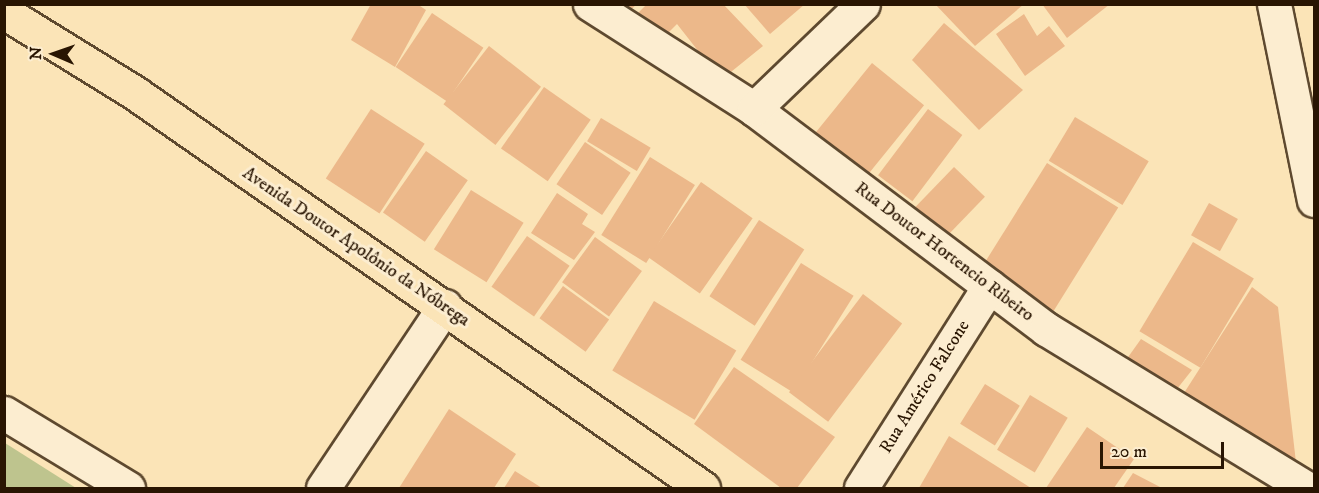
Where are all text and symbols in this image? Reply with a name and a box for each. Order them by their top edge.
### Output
north arrow [24,24,84,84]
text: N [26,46,46,60]
street label: Avenida Doutor Apolônio da Nóbrega [238,163,474,331]
street label: Rua Doutor Hortencio Ribeiro [850,178,1038,326]
street label: Rua Américo Falcone [875,316,975,458]
scale bar [1103,430,1228,468]
text: 20 m [1111,441,1147,463]

